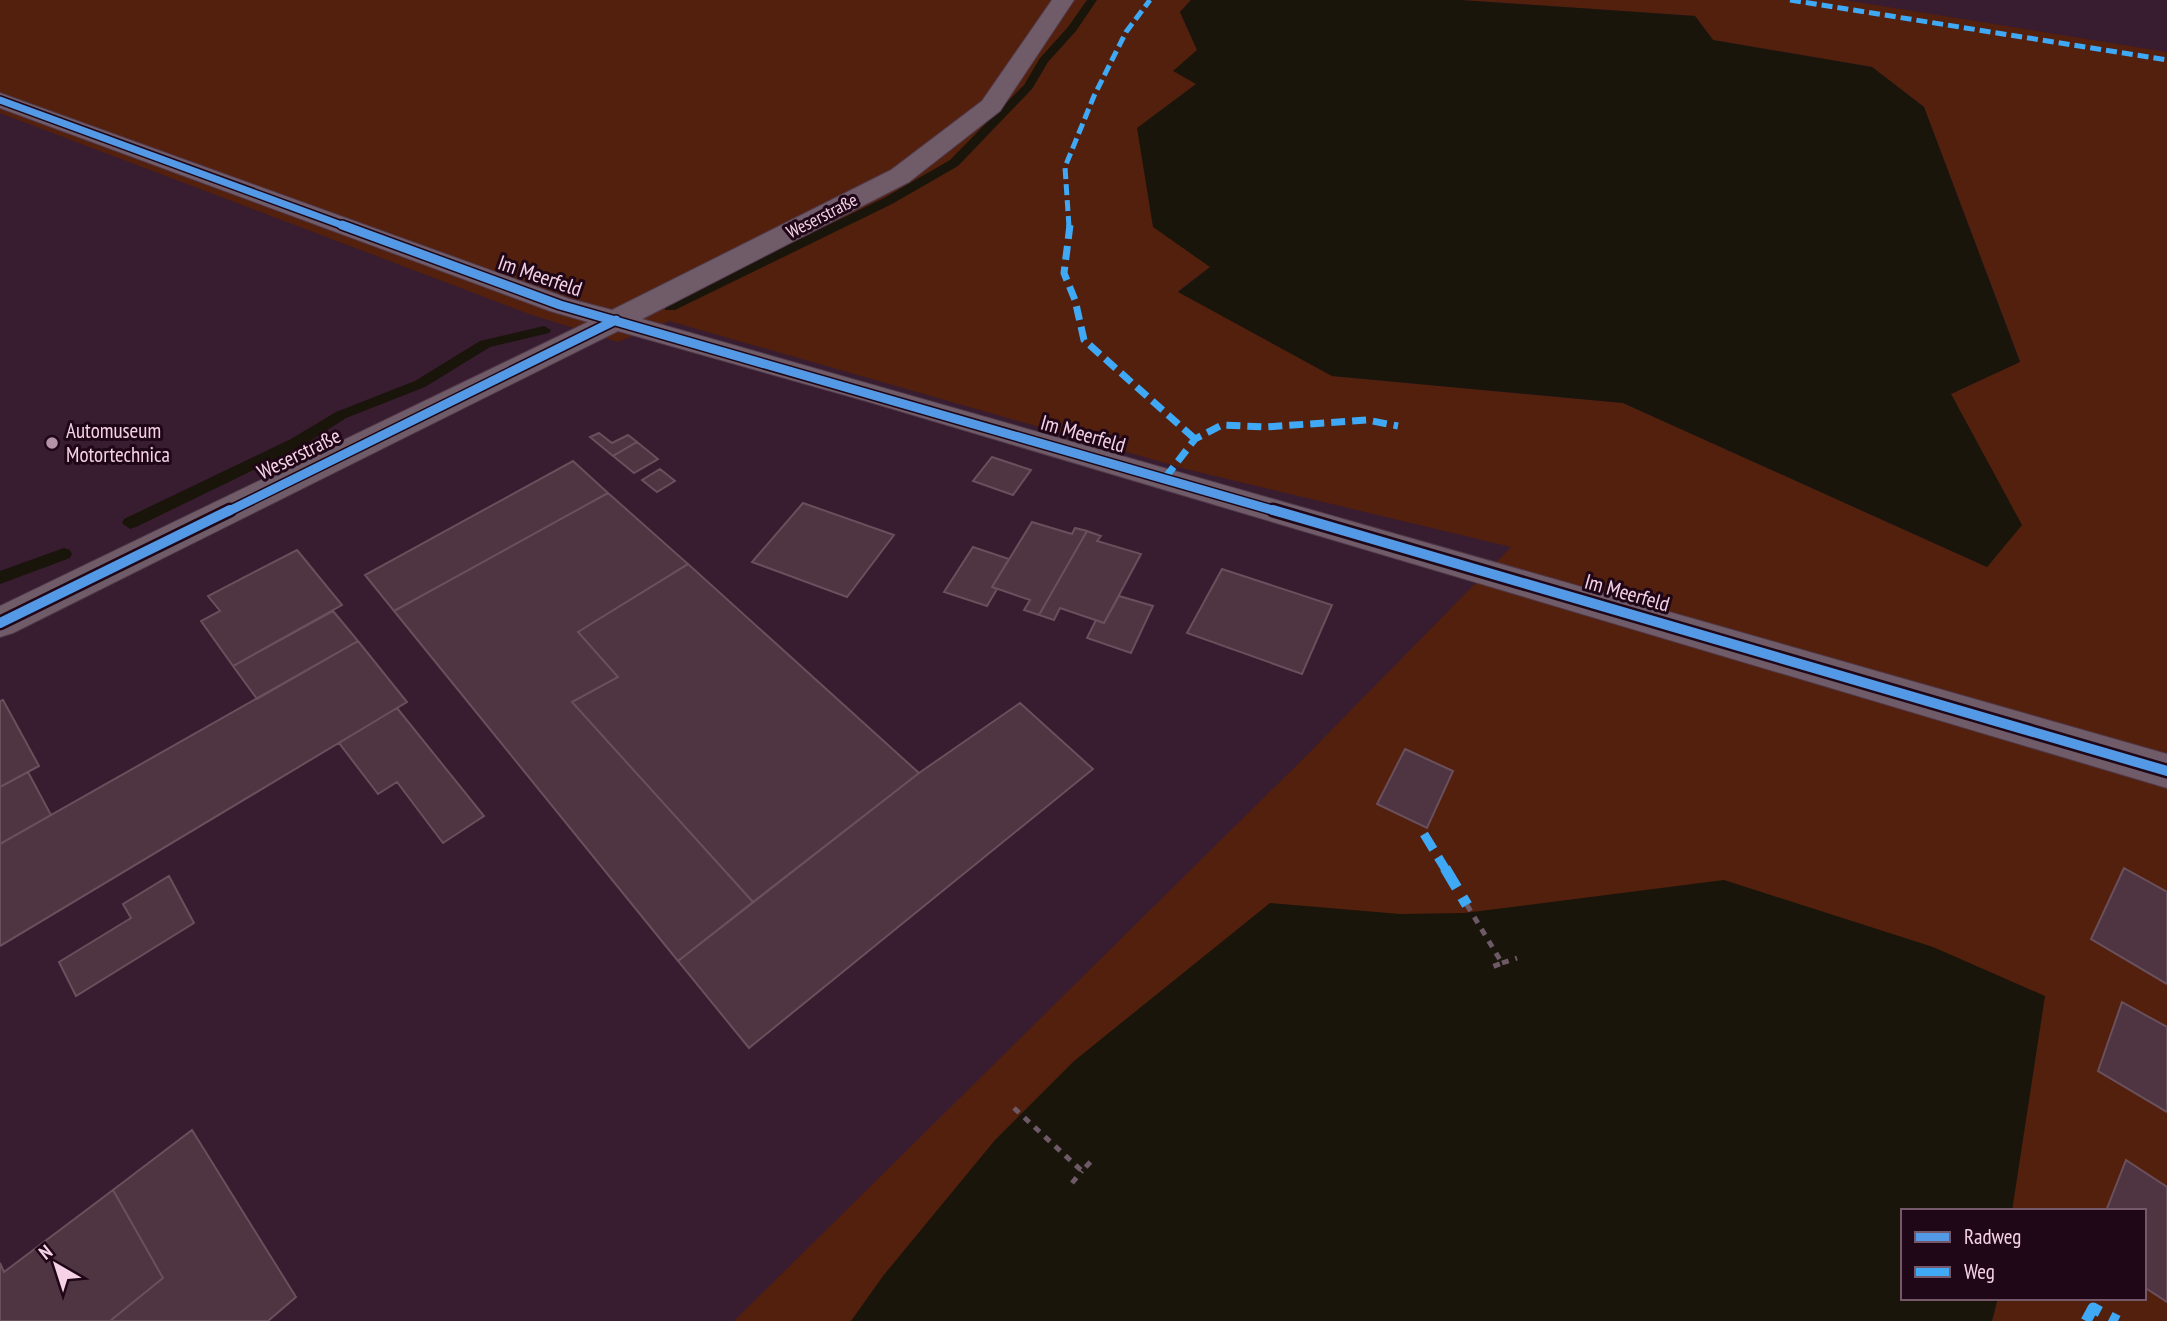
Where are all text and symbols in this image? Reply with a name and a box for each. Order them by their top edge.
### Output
street label: Weserstraße [782,188,861,243]
street label: Im Meerfeld [495,249,586,302]
street label: Im Meerfeld [1037,409,1129,459]
place label: Automuseum Motortechnica [66,417,170,468]
street label: Weserstraße [253,422,345,485]
marker: Automuseum Motortechnica [44,435,60,451]
street label: Im Meerfeld [1581,568,1673,618]
legend [1901,1209,2146,1300]
text: Radweg [1964,1223,2021,1250]
north arrow [21,1230,91,1300]
text: N [34,1239,57,1264]
text: Weg [1964,1258,1995,1285]

